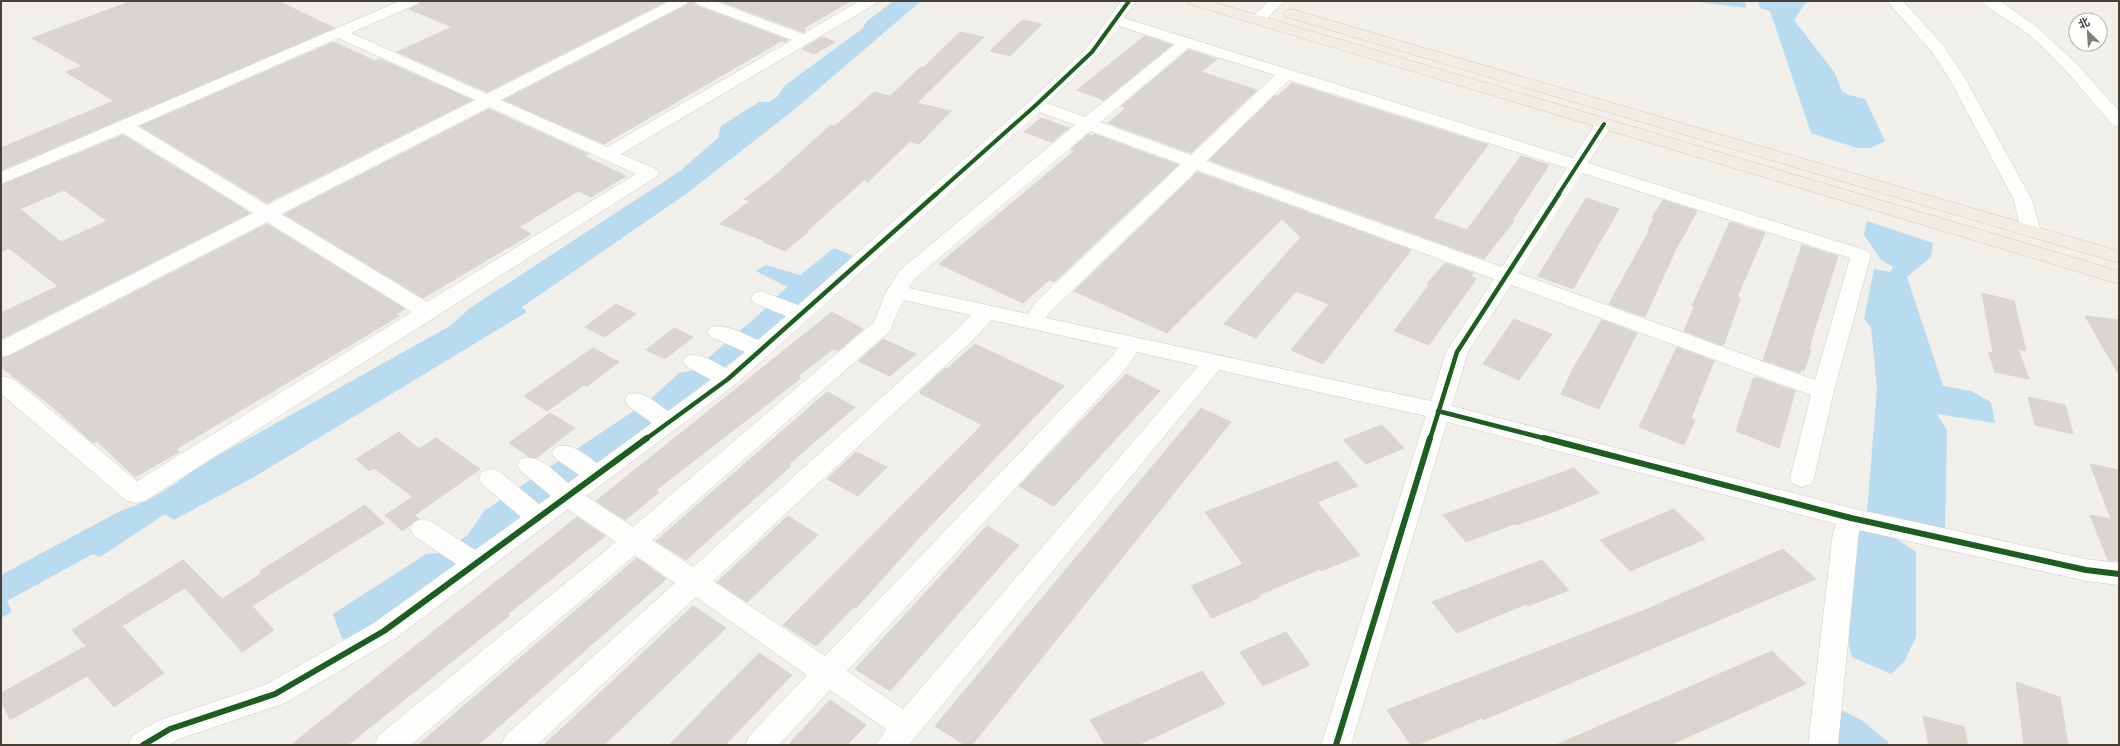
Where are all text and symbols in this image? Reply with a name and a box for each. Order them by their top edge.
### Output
north arrow [2068,12,2108,52]
text: 北 [2076,14,2092,32]

